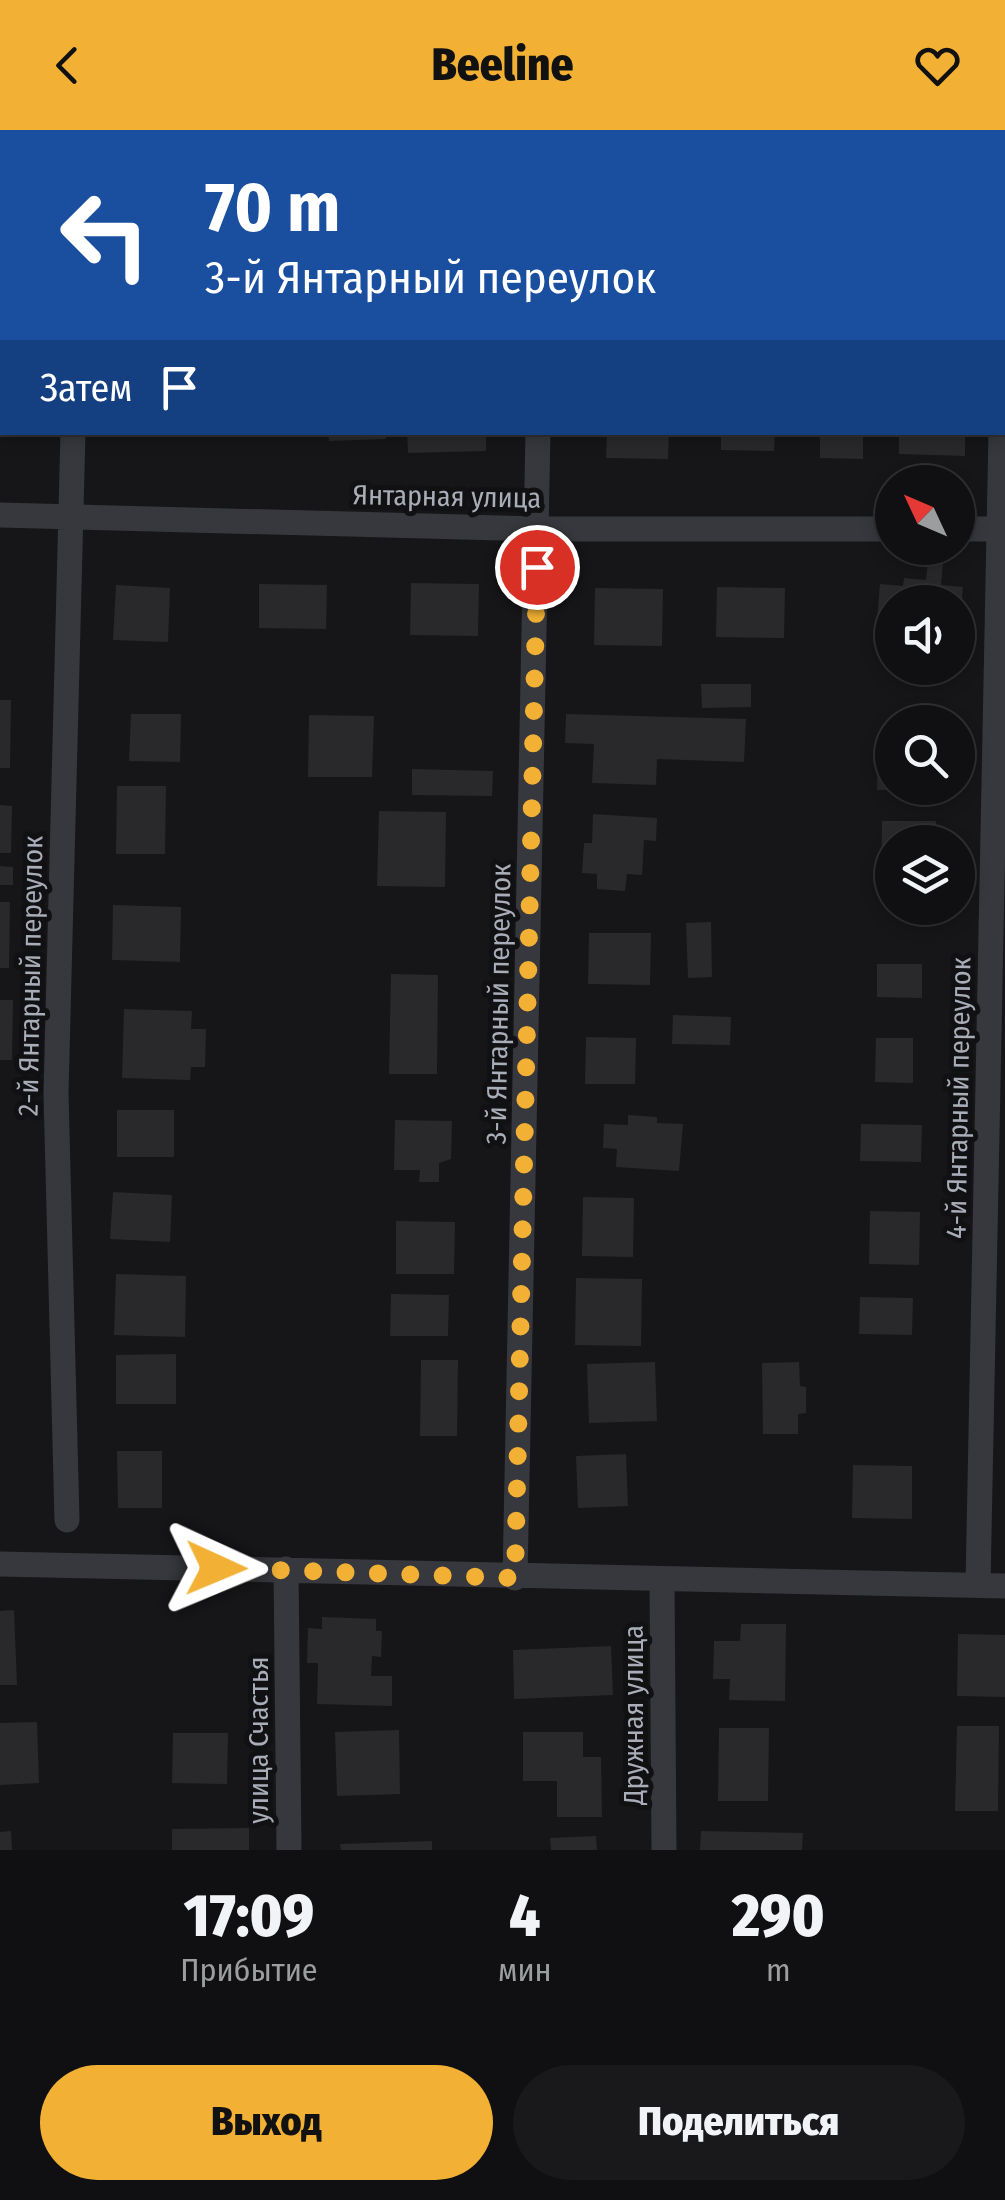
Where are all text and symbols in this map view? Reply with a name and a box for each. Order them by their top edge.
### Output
icon: back [40,38,95,93]
text: Beeline [432,38,573,92]
icon: heart [910,38,965,93]
text: 70 m [205,166,340,250]
icon: left [40,170,170,300]
text: 3-й Янтарный переулок [205,251,656,305]
icon: arrive [152,360,207,415]
text: Затем [40,365,132,411]
north arrow [875,465,975,565]
map controls [875,465,975,925]
street label: Янтарная улица [352,478,542,515]
pin [495,525,580,610]
icon: arrive [510,540,565,595]
button: sound [875,585,975,685]
button: search [875,705,975,805]
button: layers [875,825,975,925]
street label: 2-й Янтарный переулок [12,836,49,1117]
street label: 3-й Янтарный переулок [480,863,517,1145]
street label: 4-й Янтарный переулок [940,957,977,1239]
position arrow [164,1516,268,1620]
street label: Дружная улица [617,1625,650,1806]
street label: улица Счастья [242,1656,275,1824]
text: 17:09 [184,1880,314,1952]
text: 4 [509,1880,541,1952]
text: 290 [732,1880,825,1952]
text: Прибытие [180,1951,318,1989]
text: мин [498,1951,552,1989]
text: m [766,1951,791,1989]
button: Выход [40,2065,493,2180]
button: Поделиться [513,2065,965,2180]

